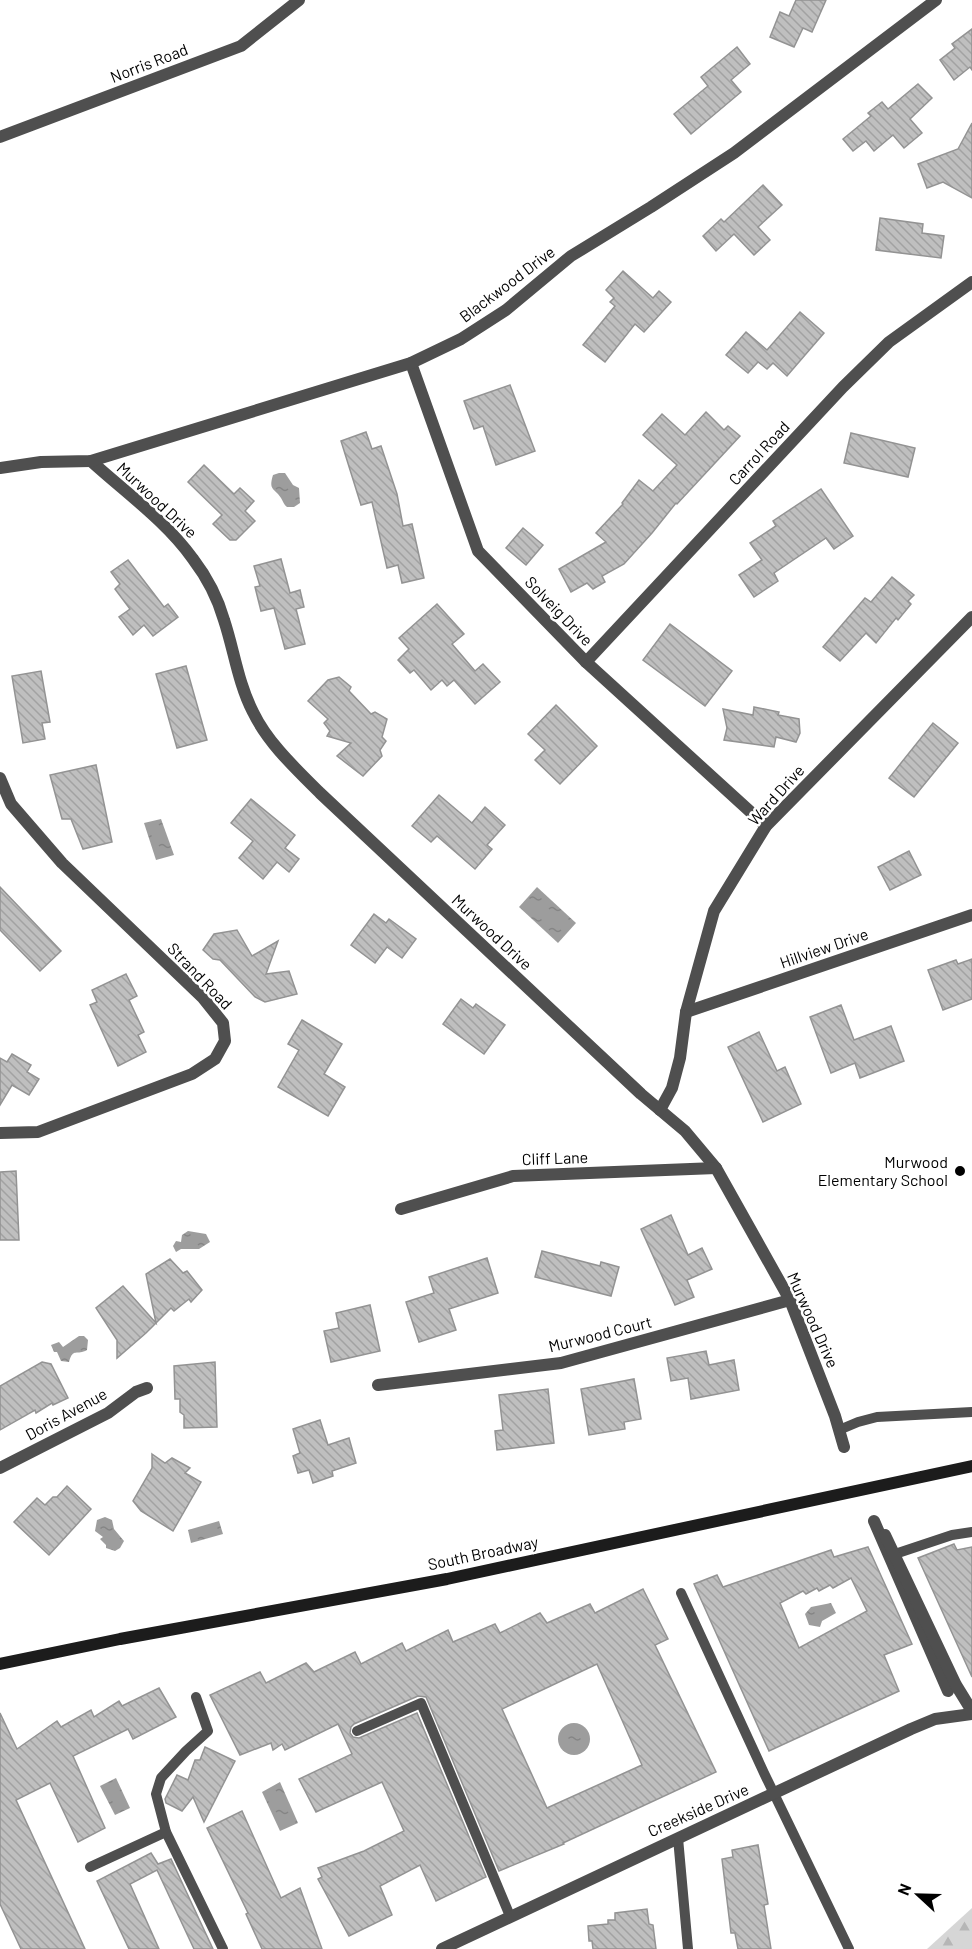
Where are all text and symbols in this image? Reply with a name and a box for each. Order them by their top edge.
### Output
street label: Norris Road [107,39,190,86]
street label: Blackwood Drive [455,242,558,326]
street label: Carrol Road [724,417,793,489]
street label: Murwood Drive [113,458,201,542]
street label: Solveig Drive [522,572,597,649]
street label: Ward Drive [744,761,808,829]
street label: Murwood Drive [448,890,536,974]
street label: Hillview Drive [777,924,871,972]
street label: Strand Road [164,938,237,1013]
street label: Cliff Lane [521,1147,588,1168]
place label: Murwood Elementary School [818,1152,948,1189]
marker: Murwood Elementary School [953,1164,967,1178]
street label: Murwood Drive [784,1269,843,1371]
street label: Murwood Court [546,1311,654,1356]
street label: Doris Avenue [22,1383,110,1444]
street label: South Broadway [426,1531,541,1573]
street label: Creekside Drive [644,1779,751,1840]
north arrow [888,1865,948,1925]
text: N [893,1881,914,1898]

